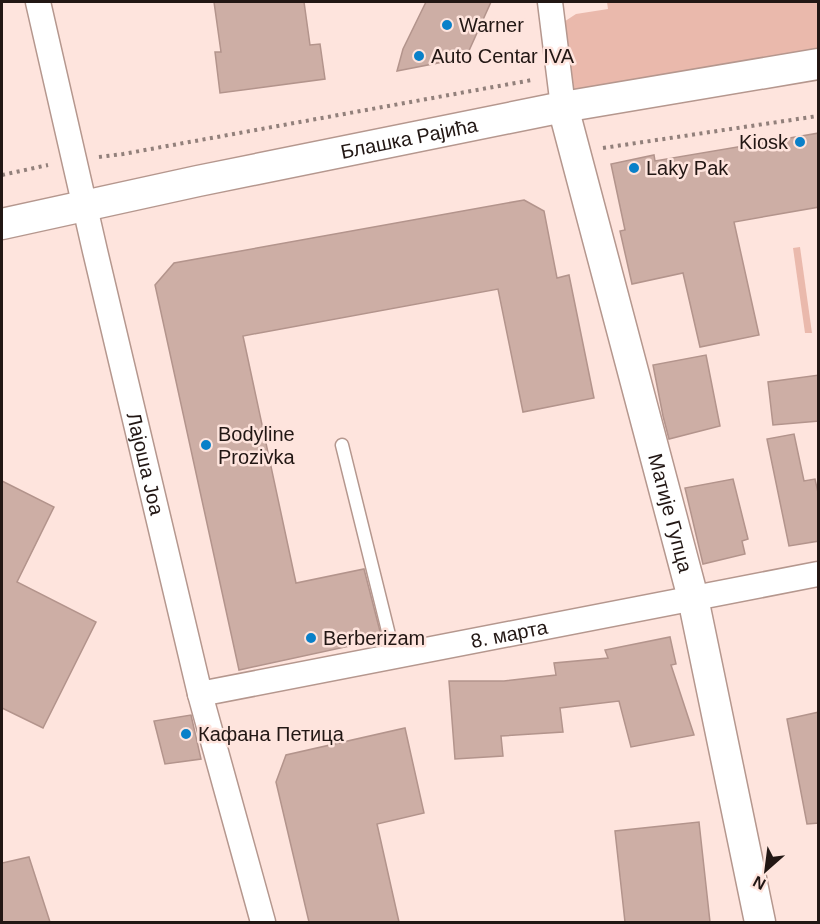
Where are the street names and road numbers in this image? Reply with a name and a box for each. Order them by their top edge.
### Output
street label: Блашка Рајића [339,113,480,163]
street label: Лајоша Јоа [123,410,168,518]
street label: Матије Гупца [644,451,697,576]
street label: 8. марта [469,616,550,652]

